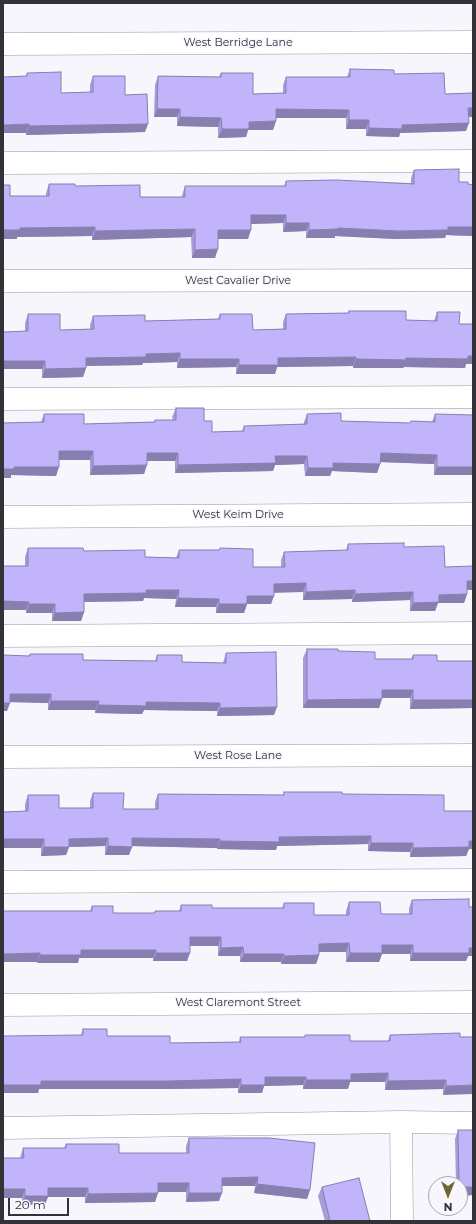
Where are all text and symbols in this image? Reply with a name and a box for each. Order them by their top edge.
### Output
street label: West Berridge Lane [183,36,293,50]
street label: West Cavalier Drive [185,274,291,288]
street label: West Keim Drive [192,508,284,522]
street label: West Rose Lane [194,749,282,763]
street label: West Claremont Street [175,996,301,1010]
north arrow [428,1176,468,1216]
scale bar [10,1190,71,1216]
text: 20 m [15,1197,46,1212]
text: N [444,1200,452,1214]

